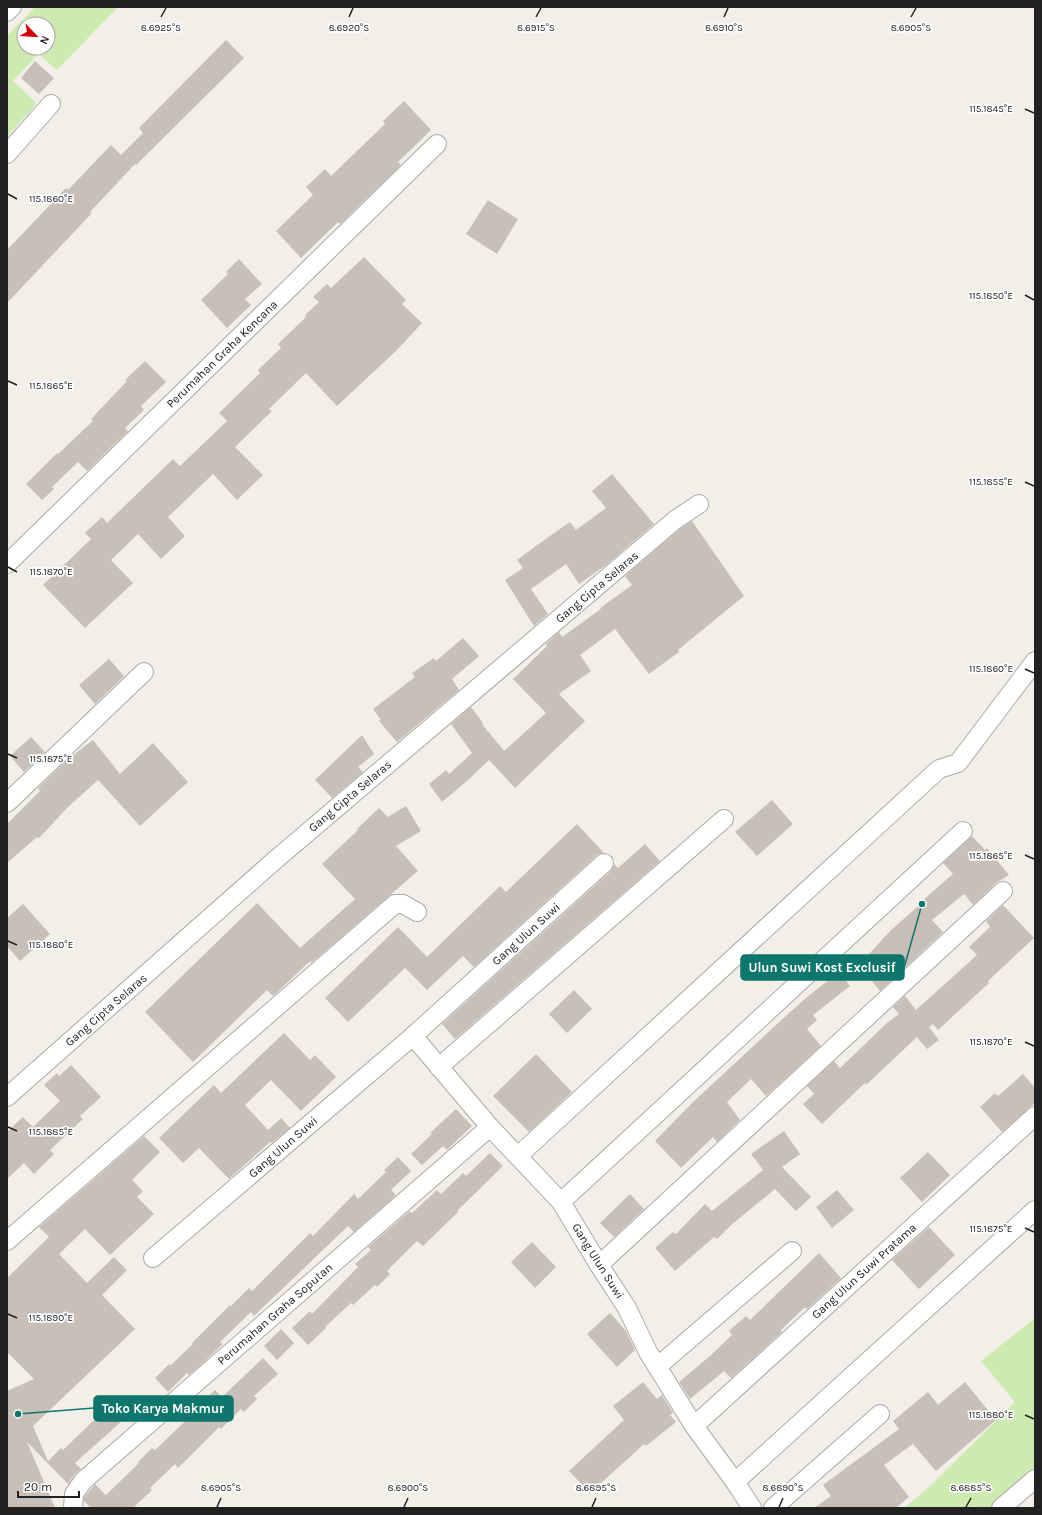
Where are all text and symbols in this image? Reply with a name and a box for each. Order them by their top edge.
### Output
north arrow [16,16,56,56]
text: 8.6925°S [141,22,181,34]
text: 8.6920°S [329,22,369,34]
text: 8.6915°S [517,22,555,34]
text: 8.6910°S [705,22,743,34]
text: 8.6905°S [891,22,931,34]
text: N [37,34,52,46]
text: 115.1845°E [969,103,1013,115]
text: 115.1860°E [29,193,73,205]
text: 115.1850°E [969,290,1013,302]
street label: Perumahan Graha Kencana [164,297,280,411]
text: 115.1865°E [29,380,73,392]
text: 115.1855°E [969,476,1013,488]
street label: Gang Cipta Selaras [553,548,641,626]
text: 115.1870°E [29,566,73,578]
text: 115.1860°E [969,663,1013,675]
text: 115.1875°E [30,753,72,765]
street label: Gang Cipta Selaras [306,757,394,835]
text: 115.1865°E [969,850,1013,862]
street label: Gang Ulun Suwi [489,900,563,968]
text: 115.1880°E [29,939,73,951]
callout: Ulun Suwi Kost Exclusif [741,955,904,980]
text: Ulun Suwi Kost Exclusif [748,960,896,975]
street label: Gang Cipta Selaras [62,971,150,1049]
text: 115.1870°E [969,1036,1013,1048]
street label: Gang Ulun Suwi [246,1113,320,1181]
text: 115.1885°E [29,1126,73,1138]
street label: Gang Ulun Suwi Pratama [809,1220,919,1322]
street label: Gang Ulun Suwi [569,1221,627,1301]
text: 115.1875°E [970,1223,1012,1235]
street label: Perumahan Graha Soputan [215,1260,335,1368]
text: 115.1890°E [29,1312,73,1324]
callout: Toko Karya Makmur [94,1396,233,1421]
text: Toko Karya Makmur [102,1401,225,1416]
text: 115.1880°E [969,1409,1013,1421]
scale bar [18,1473,79,1499]
text: 20 m [24,1480,52,1494]
text: 8.6905°S [201,1482,241,1494]
text: 8.6900°S [388,1482,428,1494]
text: 8.6895°S [576,1482,616,1494]
text: 8.6890°S [763,1482,804,1494]
text: 8.6885°S [950,1482,992,1494]

